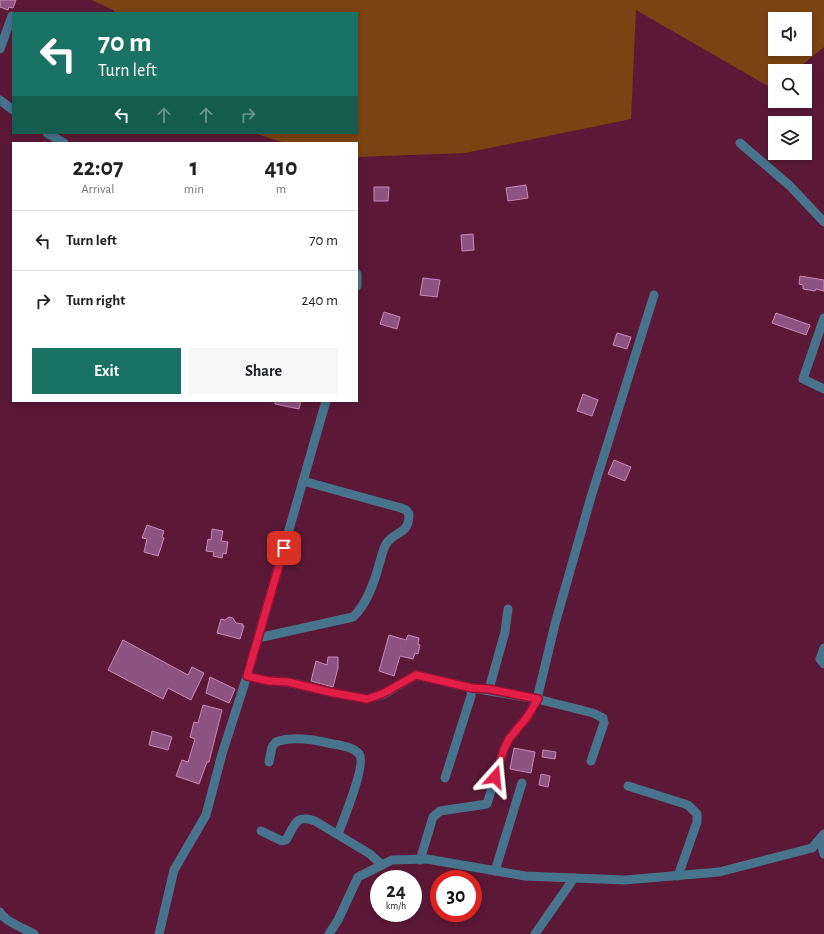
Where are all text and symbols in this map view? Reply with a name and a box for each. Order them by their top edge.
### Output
map controls [768,12,812,160]
button: sound [768,12,812,56]
icon: left [32,28,84,80]
text: 70 m [98,29,152,57]
text: Turn left [98,62,157,80]
button: search [768,64,812,108]
icon: left [111,104,133,126]
icon: ahead [153,104,175,126]
icon: ahead [195,104,217,126]
icon: right [237,104,259,126]
button: layers [768,116,812,160]
text: 22:07 [72,156,123,180]
text: 1 [190,156,198,180]
text: 410 [264,156,298,180]
text: Arrival [81,183,115,196]
text: min [184,183,204,196]
text: m [276,183,286,196]
icon: left [32,230,54,252]
text: Turn left [66,233,117,248]
text: 70 m [309,233,338,248]
icon: right [32,290,54,312]
text: Turn right [66,293,125,308]
text: 240 m [302,293,338,308]
button: Exit [32,348,181,394]
button: Share [189,348,338,394]
pin [267,531,301,565]
icon: arrive [273,537,295,559]
position arrow [474,756,516,798]
speed limit sign: 30 [430,870,482,922]
text: 24 [386,881,406,901]
text: km/h [386,901,406,911]

